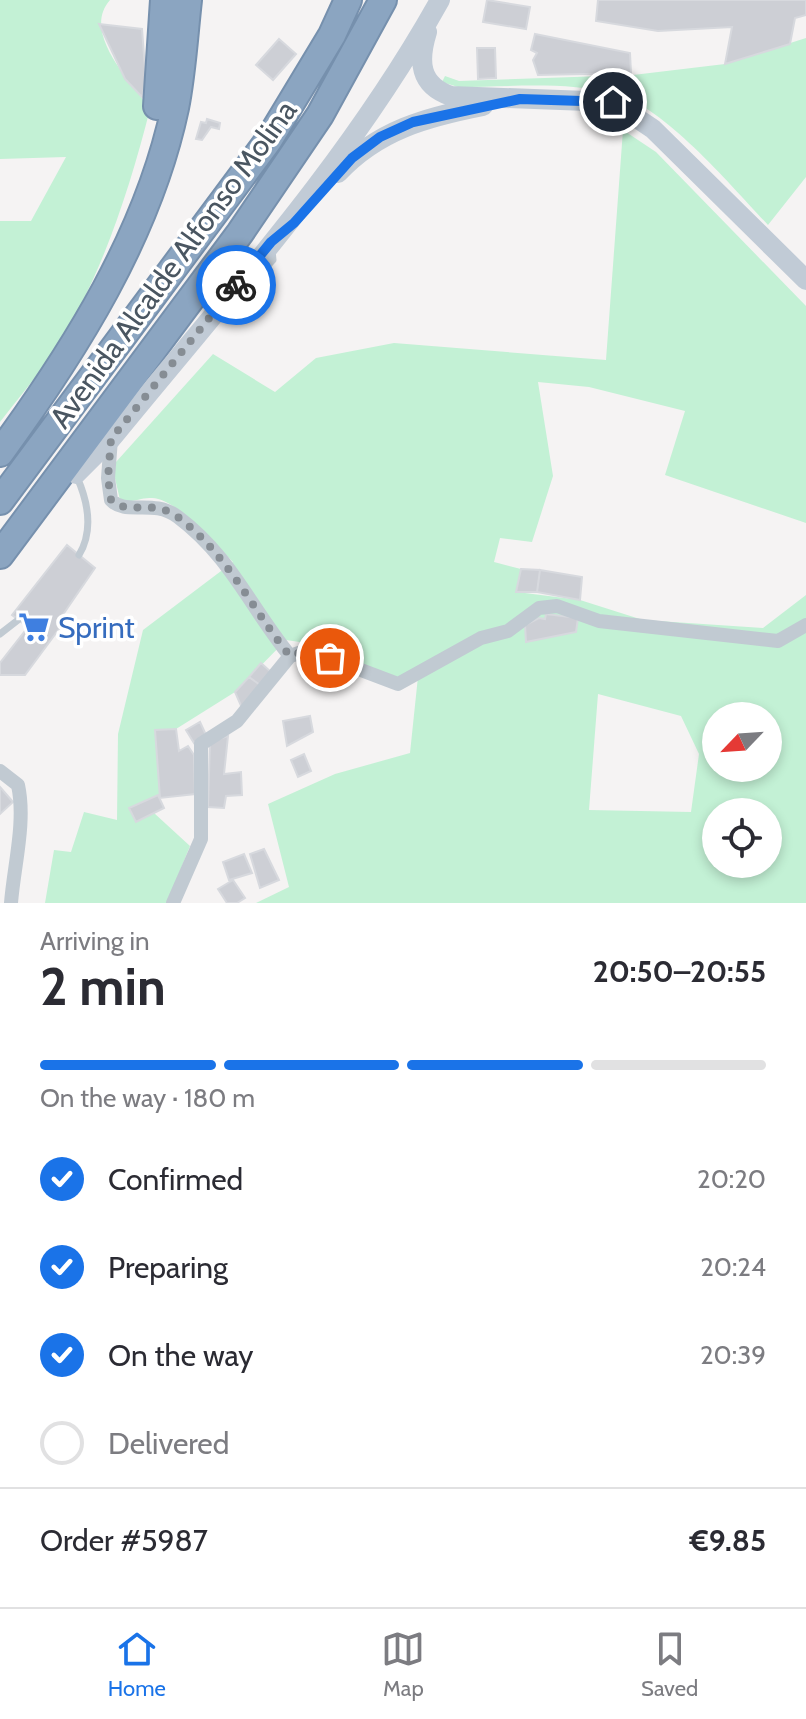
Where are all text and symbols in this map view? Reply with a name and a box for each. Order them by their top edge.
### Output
pin [579,68,647,136]
icon: home [591,80,635,124]
street label: Avenida Alcalde Alfonso Molina [42,92,305,435]
courier [196,245,276,325]
icon: bike [214,263,258,307]
place label: Sprint [58,609,135,646]
supermarket icon: Sprint [17,610,51,644]
pin [296,624,364,692]
icon: bag [308,636,352,680]
north arrow [702,702,782,782]
map controls [702,702,782,878]
button: locate [702,798,782,878]
text: Arriving in [40,925,150,957]
text: 20:50–20:55 [593,953,766,990]
text: 2 min [40,955,166,1018]
text: On the way · 180 m [40,1082,255,1114]
icon: check [40,1157,84,1201]
text: Confirmed [108,1161,243,1198]
text: 20:20 [697,1163,766,1195]
icon: check [40,1245,84,1289]
text: Preparing [108,1249,228,1286]
text: 20:24 [700,1251,766,1283]
icon: check [40,1333,84,1377]
text: On the way [108,1337,253,1374]
text: 20:39 [700,1339,766,1371]
text: Delivered [108,1425,229,1462]
text: Order #5987 [40,1522,208,1559]
text: €9.85 [690,1522,766,1559]
tab: Home [108,1627,166,1702]
tab: Map [381,1627,425,1702]
tab: Saved [641,1627,698,1702]

